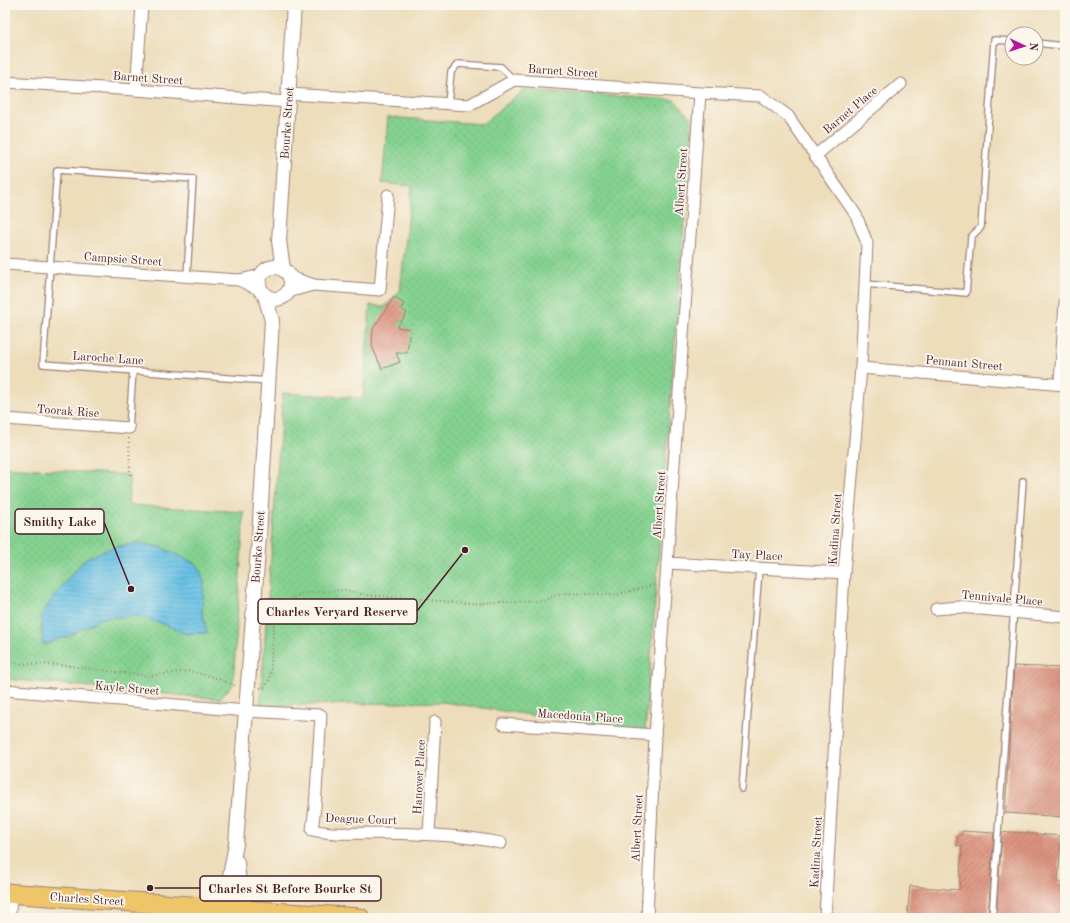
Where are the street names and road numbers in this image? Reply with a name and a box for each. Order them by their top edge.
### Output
street label: Barnet Street [527,64,599,80]
street label: Barnet Street [112,71,184,87]
street label: Barnet Place [821,84,880,137]
street label: Bourke Street [279,86,297,160]
street label: Albert Street [674,148,690,217]
street label: Campsie Street [83,251,163,269]
street label: Laroche Lane [72,351,144,368]
street label: Pennant Street [925,355,1003,373]
street label: Toorak Rise [36,404,100,420]
street label: Albert Street [652,471,668,540]
street label: Kadina Street [827,493,844,565]
street label: Bourke Street [250,510,268,584]
street label: Tay Place [731,549,783,563]
street label: Tennivale Place [961,589,1044,609]
street label: Kayle Street [94,680,160,698]
street label: Macedonia Place [537,708,624,726]
street label: Hanover Place [412,739,428,815]
street label: Albert Street [630,794,646,862]
street label: Deague Court [325,813,397,827]
street label: Kadina Street [809,816,825,888]
street label: Charles Street [49,891,125,909]

